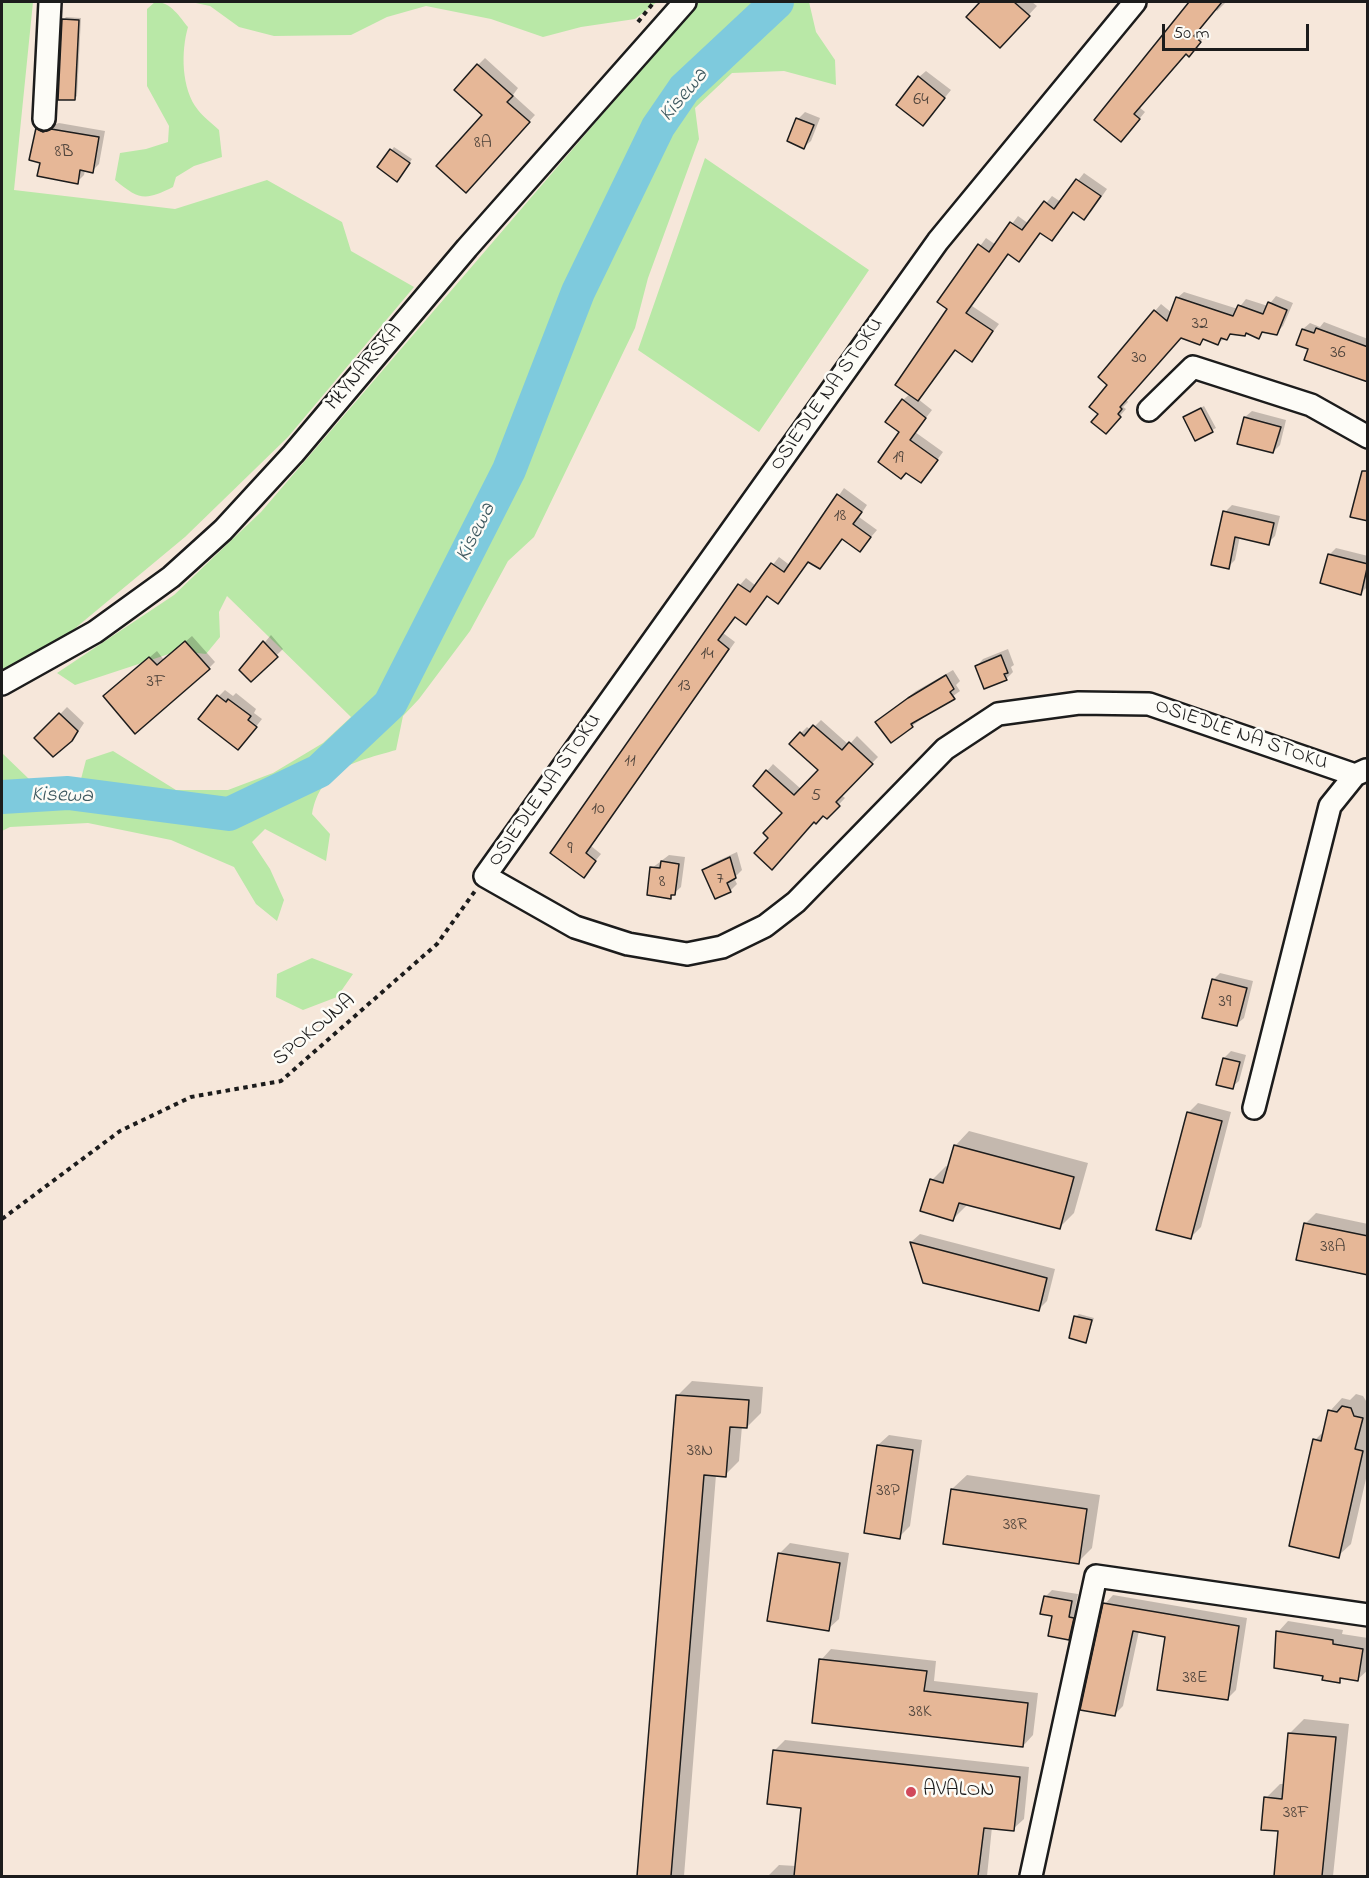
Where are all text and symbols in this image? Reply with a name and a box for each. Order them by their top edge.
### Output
scale bar [1165,12,1312,50]
text: 50 m [1173,21,1210,47]
water label: Kisewa [655,64,715,128]
house number: 64 [913,90,929,112]
house number: 8A [474,133,492,155]
house number: 8B [55,142,73,164]
street label: OSIEDLE NA STOKU [766,314,890,476]
house number: 32 [1192,314,1208,336]
street label: MŁYNARSKA [321,319,409,417]
house number: 36 [1330,343,1346,365]
house number: 30 [1131,348,1147,370]
house number: 19 [892,448,904,470]
water label: Kisewa [451,499,503,567]
house number: 18 [834,506,846,528]
house number: 14 [700,644,714,666]
house number: 3F [146,672,166,694]
house number: 13 [677,676,691,698]
street label: OSIEDLE NA STOKU [1151,695,1331,777]
street label: OSIEDLE NA STOKU [484,710,608,872]
house number: 11 [624,751,636,773]
water label: Kisewa [31,783,93,811]
house number: 5 [811,786,821,808]
house number: 10 [591,799,605,821]
house number: 9 [567,839,573,861]
house number: 7 [716,869,724,891]
house number: 8 [659,872,665,894]
street label: SPOKOJNA [269,989,361,1073]
house number: 39 [1219,992,1231,1014]
house number: 38A [1320,1237,1346,1259]
house number: 38N [687,1441,713,1463]
house number: 38P [876,1481,900,1503]
house number: 38R [1003,1515,1027,1537]
house number: 38E [1182,1668,1208,1690]
house number: 38K [909,1702,931,1724]
place label: AVALON [923,1779,994,1805]
marker: AVALON [904,1785,918,1799]
house number: 38F [1283,1803,1309,1825]

